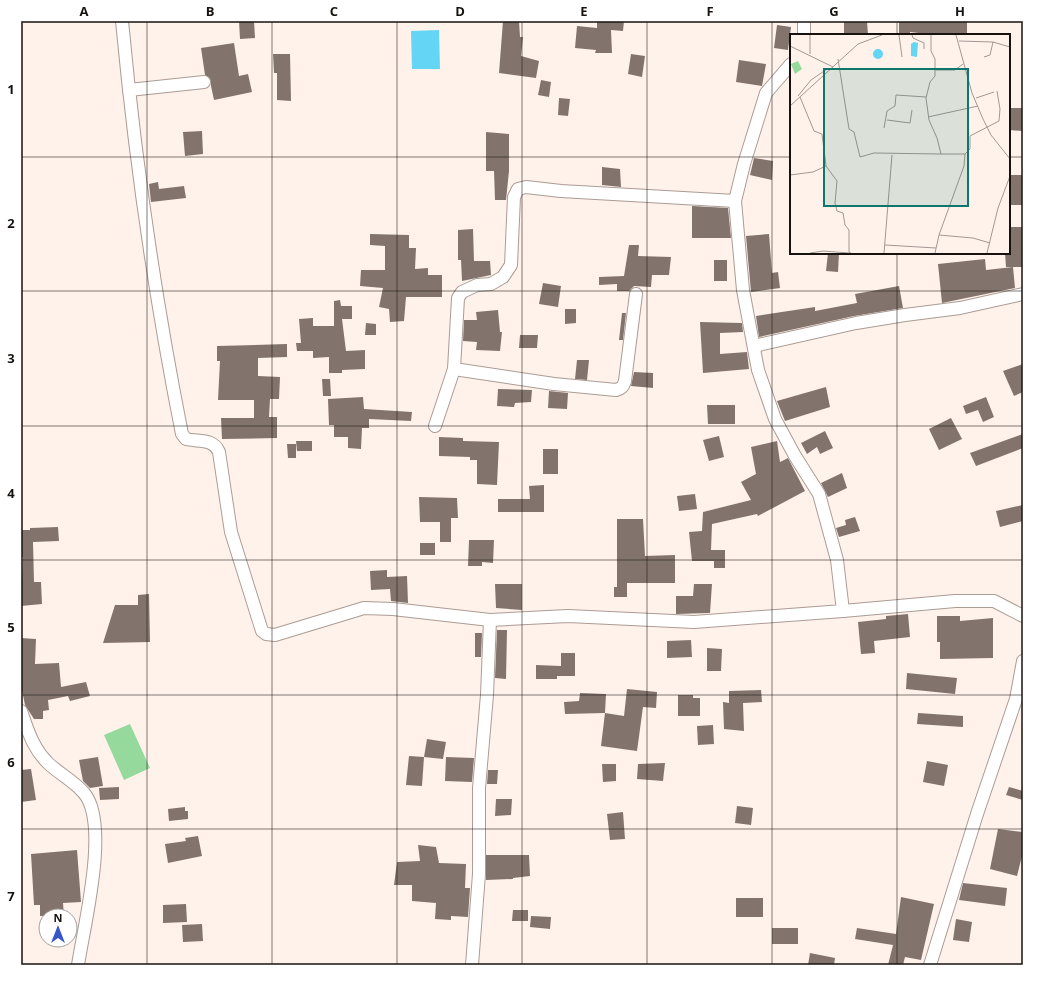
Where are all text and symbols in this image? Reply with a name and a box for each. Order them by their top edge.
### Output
text: A [80,2,89,20]
text: B [206,2,215,20]
text: C [330,2,338,20]
text: D [455,2,465,20]
text: E [580,2,588,20]
text: F [706,2,714,20]
text: G [829,2,839,20]
text: H [955,2,965,20]
inset map [790,34,1010,254]
text: 1 [7,80,15,98]
text: 2 [7,214,15,232]
text: 3 [7,349,15,367]
text: 4 [7,484,15,502]
text: 5 [7,618,15,636]
text: 6 [7,753,15,771]
text: 7 [7,887,15,905]
north arrow [38,908,78,948]
text: N [54,910,62,925]

